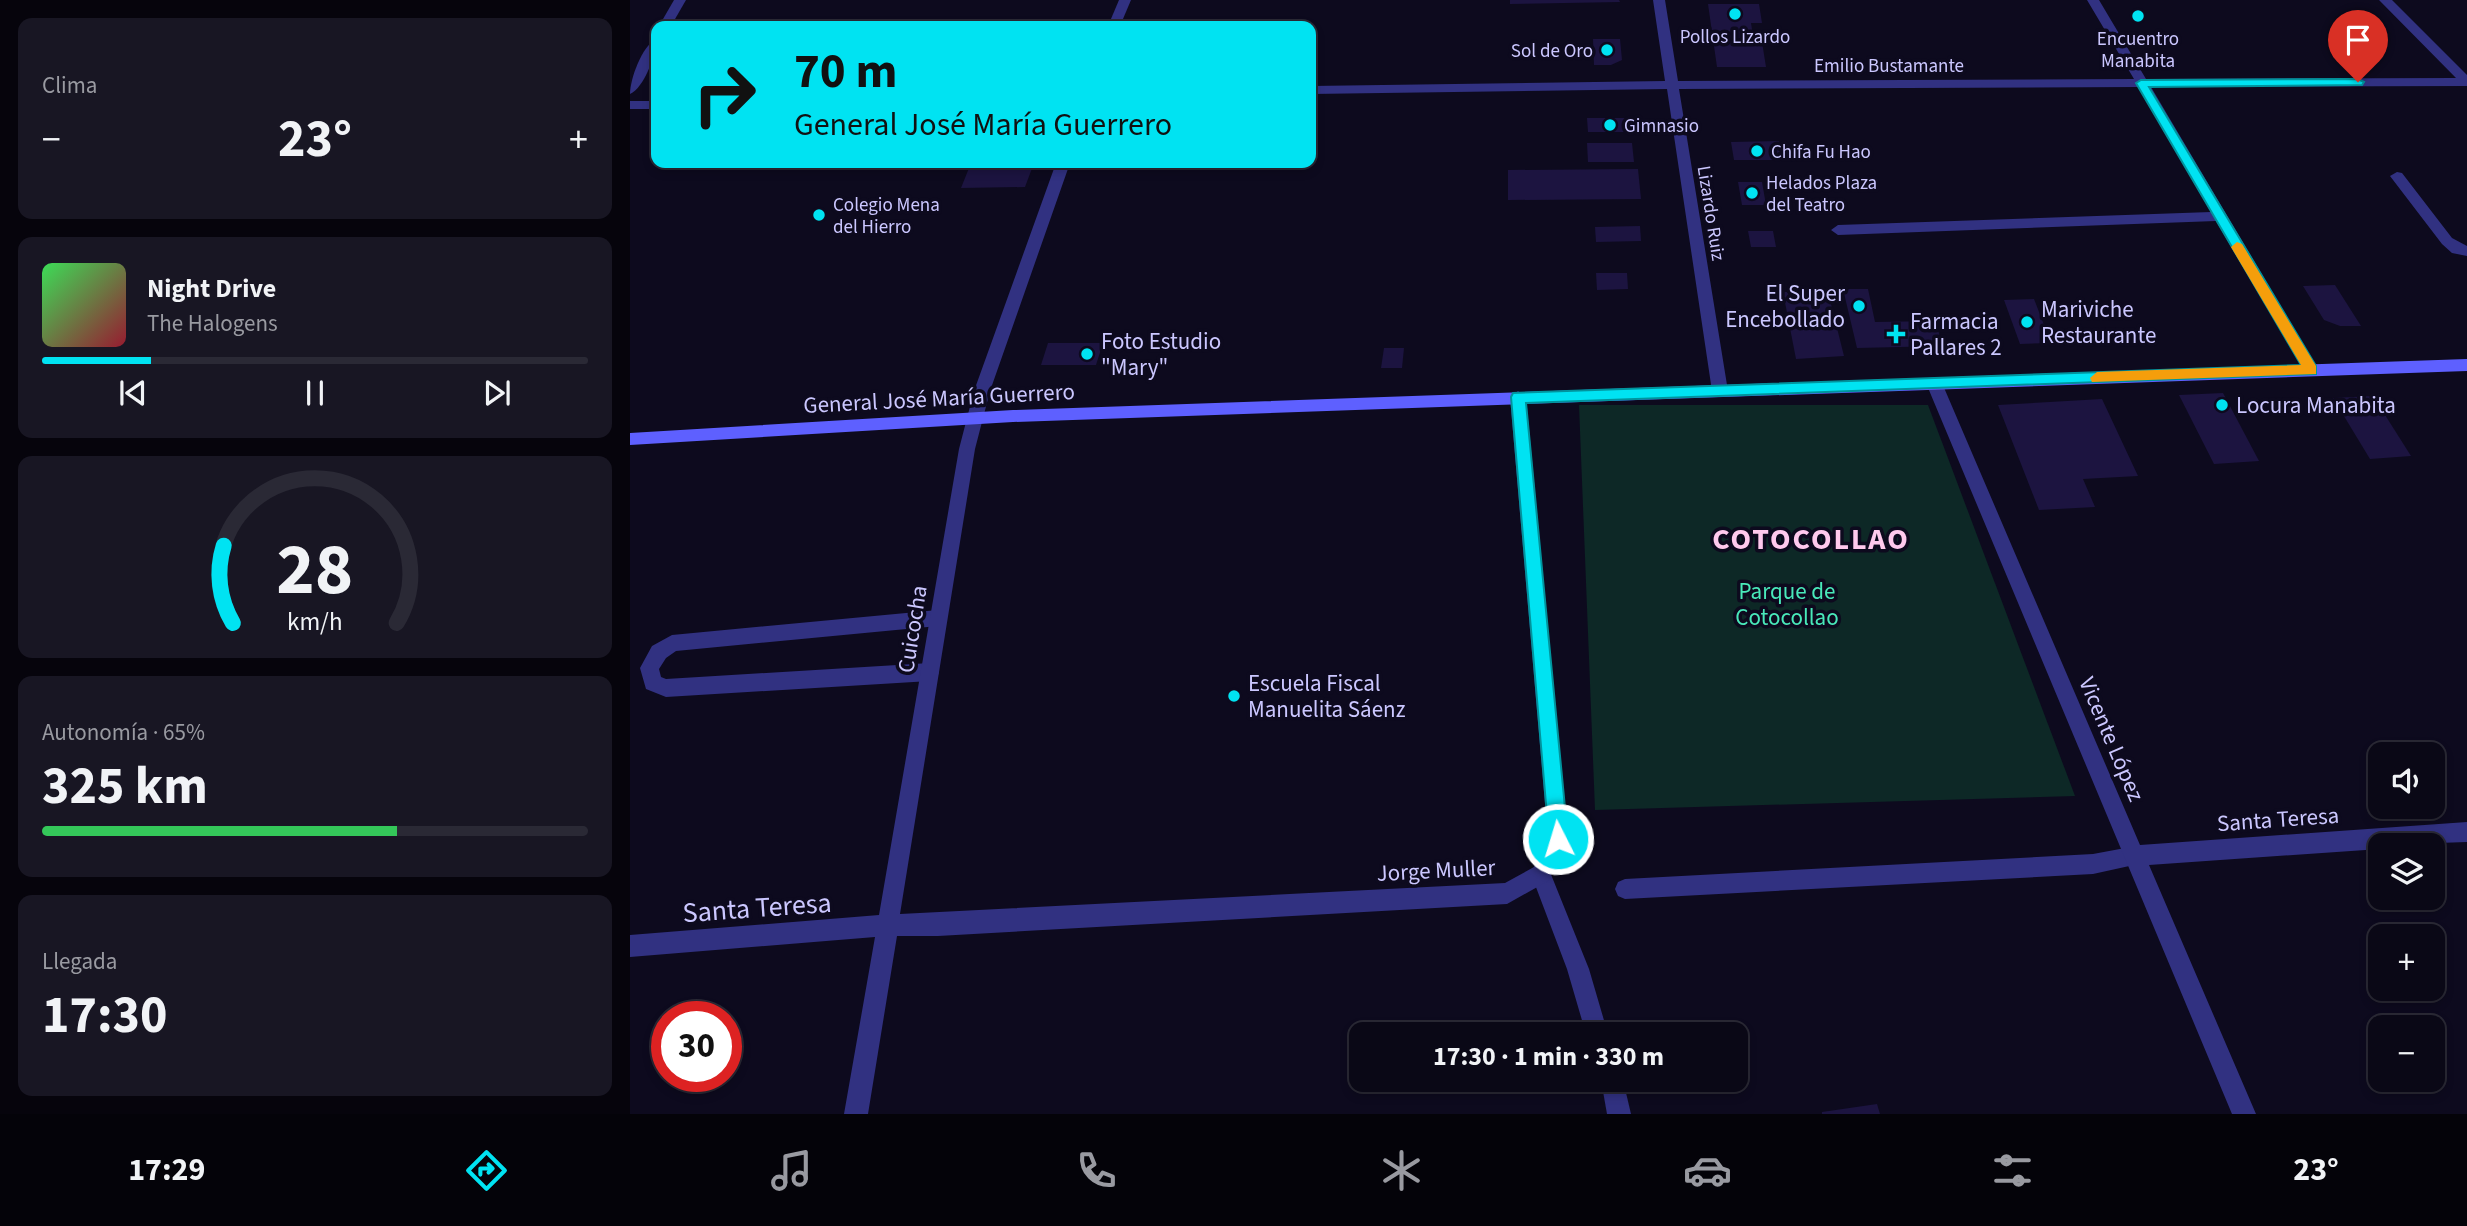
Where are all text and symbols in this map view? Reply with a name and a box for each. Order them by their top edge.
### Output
marker: Pollos Lizardo [1727,6,1743,22]
marker: Encuentro Manabita [2130,8,2146,24]
pin [2328,10,2388,82]
icon: arrive [2339,21,2377,59]
place label: Pollos Lizardo [1680,24,1790,51]
place label: Encuentro Manabita [2097,26,2179,75]
text: 70 m [794,37,898,107]
place label: Sol de Oro [1511,38,1593,65]
marker: Sol de Oro [1599,42,1615,58]
icon: right [679,49,770,140]
street label: Emilio Bustamante [1814,53,1964,80]
text: Clima [42,69,97,102]
text: General José María Guerrero [794,102,1172,148]
text: 23° [278,103,352,177]
text: − [42,113,61,167]
text: + [569,113,588,167]
place label: Gimnasio [1624,113,1699,140]
marker: Gimnasio [1602,117,1618,133]
place label: Chifa Fu Hao [1771,139,1871,166]
marker: Chifa Fu Hao [1749,143,1765,159]
street label: Lizardo Ruiz [1690,164,1731,263]
place label: Helados Plaza del Teatro [1766,170,1877,219]
marker: Helados Plaza del Teatro [1744,185,1760,201]
place label: Colegio Mena del Hierro [833,192,940,241]
marker: Colegio Mena del Hierro [811,207,827,223]
text: Night Drive [147,270,276,307]
place label: El Super Encebollado [1725,277,1846,336]
place label: Mariviche Restaurante [2041,293,2156,352]
marker: El Super Encebollado [1851,298,1867,314]
place label: Farmacia Pallares 2 [1910,305,2002,364]
text: The Halogens [147,307,278,340]
marker: Mariviche Restaurante [2019,314,2035,330]
place label: Foto Estudio "Mary" [1101,325,1221,384]
marker: Farmacia Pallares 2 [1888,326,1904,342]
marker: Foto Estudio "Mary" [1079,346,1095,362]
icon: previous [114,374,152,412]
icon: pause [296,374,334,412]
icon: next [478,374,516,412]
street label: General José María Guerrero [802,375,1076,422]
place label: Locura Manabita [2236,389,2396,422]
marker: Locura Manabita [2214,397,2230,413]
text: 28 [277,518,353,622]
district label: COTOCOLLAO [1712,518,1910,561]
park label: Parque de Cotocollao [1735,575,1839,634]
street label: Cuicocha [889,583,936,675]
text: km/h [287,604,343,640]
place label: Escuela Fiscal Manuelita Sáenz [1248,667,1406,726]
street label: Vicente López [2071,672,2153,807]
marker: Escuela Fiscal Manuelita Sáenz [1226,688,1242,704]
text: Autonomía · 65% [42,716,205,749]
map controls [2368,742,2445,1092]
button: sound [2368,742,2445,819]
text: 325 km [42,750,208,824]
street label: Santa Teresa [2216,799,2340,840]
position arrow [1521,802,1595,876]
button: layers [2368,833,2445,910]
street label: Jorge Muller [1376,851,1497,890]
street label: Santa Teresa [681,883,833,933]
button: + [2368,924,2445,1001]
text: Llegada [42,945,117,978]
text: 17:30 [42,979,167,1053]
speed limit sign: 30 [651,1001,742,1092]
button: − [2368,1015,2445,1092]
text: 17:30 · 1 min · 330 m [1433,1038,1664,1075]
icon: directions [462,1146,511,1195]
icon: music [767,1146,816,1195]
icon: phone [1072,1146,1121,1195]
icon: climate [1377,1146,1426,1195]
icon: car [1683,1146,1732,1195]
icon: filters [1988,1146,2037,1195]
text: 17:29 [128,1147,205,1193]
text: 23° [2293,1147,2339,1193]

